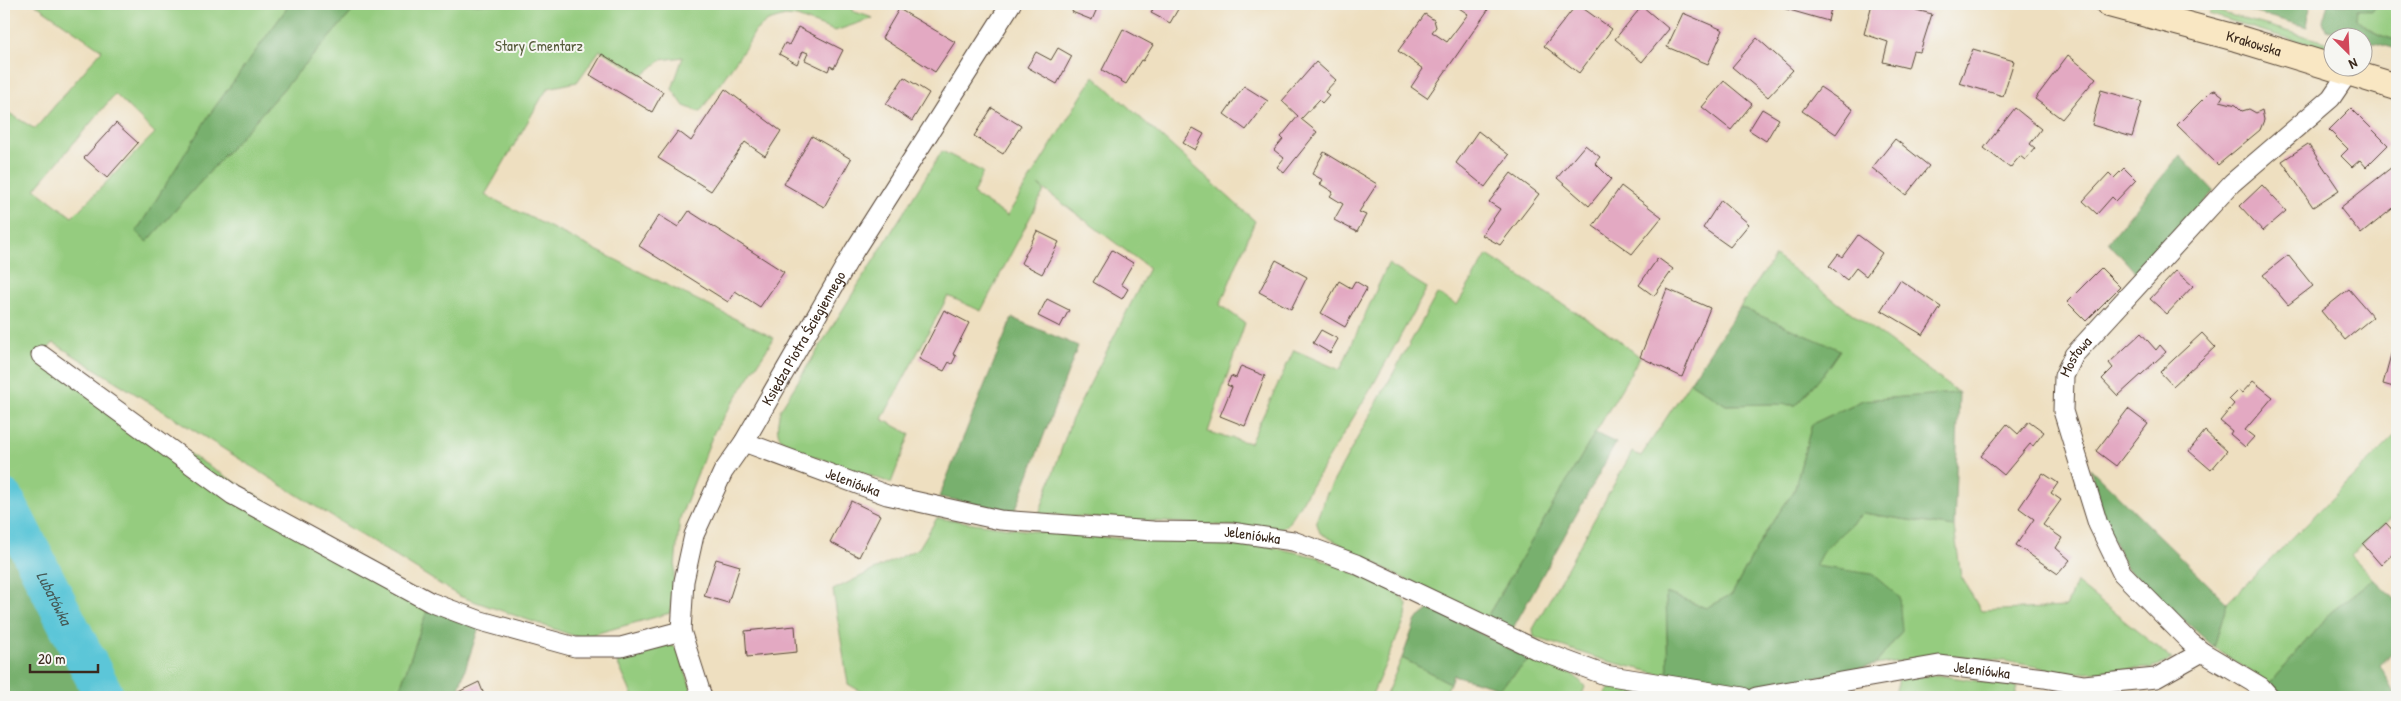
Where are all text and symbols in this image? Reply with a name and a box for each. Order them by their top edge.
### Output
street label: Krakowska [2224,25,2284,61]
north arrow [2324,28,2374,78]
park label: Stary Cmentarz [495,35,584,56]
text: N [2346,54,2361,75]
street label: Księdza Piotra Ściegiennego [756,267,850,409]
street label: Mostowa [2054,331,2096,380]
street label: Jeleniówka [823,462,883,502]
street label: Jeleniówka [1224,521,1282,549]
water label: Lubatówka [32,567,78,630]
scale bar [30,641,98,673]
text: 20 m [38,648,65,669]
street label: Jeleniówka [1952,656,2012,684]

